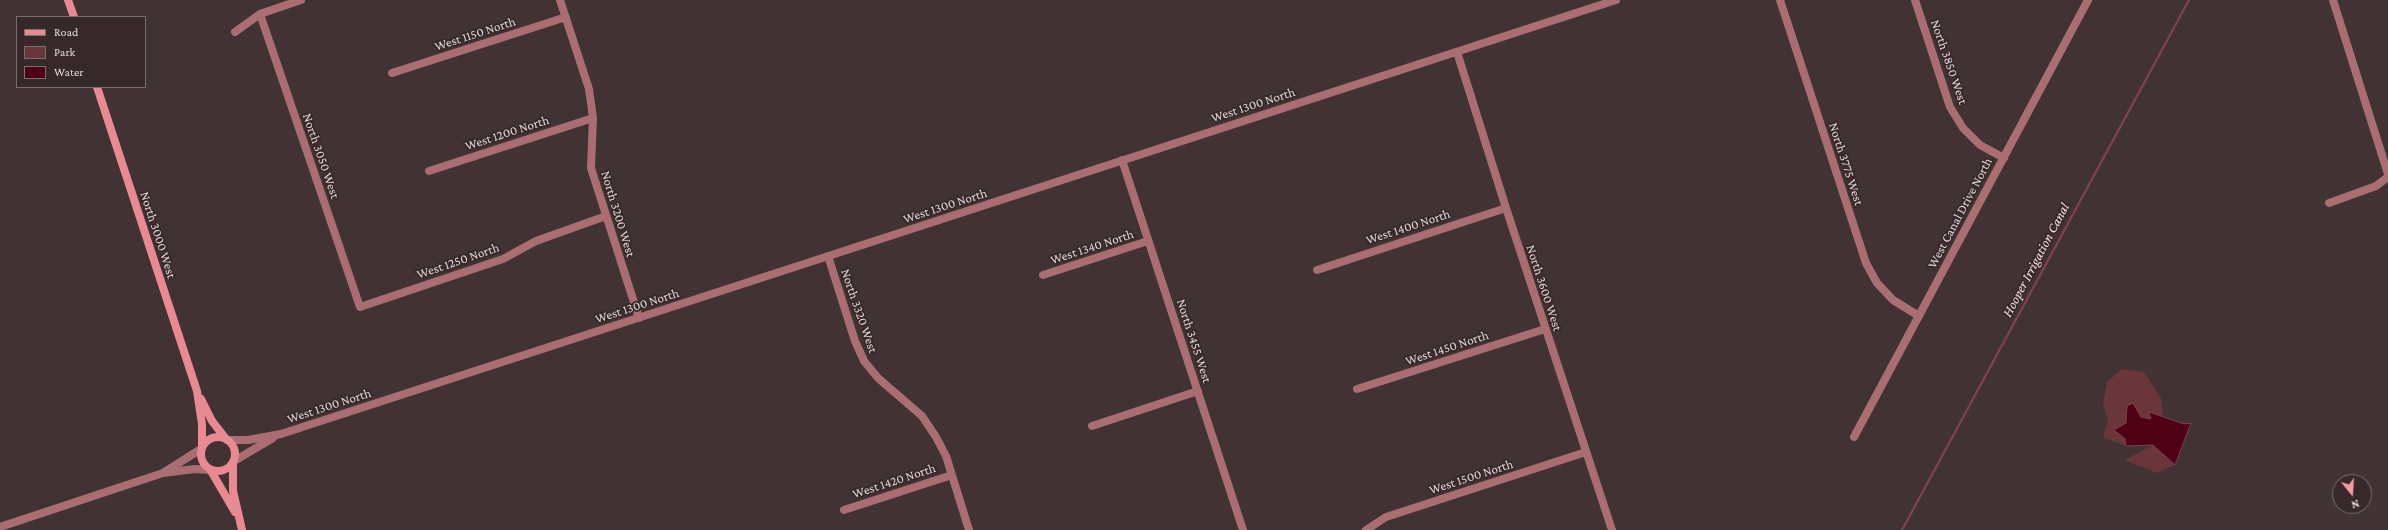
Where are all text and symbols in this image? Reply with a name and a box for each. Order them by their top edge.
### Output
street label: West 1150 North [432,14,518,54]
legend [16,16,146,88]
street label: North 3850 West [1927,18,1971,106]
text: Road [54,25,78,39]
text: Park [54,45,75,59]
text: Water [54,65,83,79]
street label: West 1300 North [1209,84,1297,126]
street label: North 3050 West [299,111,343,201]
street label: West 1200 North [463,112,551,154]
street label: North 3775 West [1825,121,1867,207]
street label: West Canal Drive North [1924,155,1996,271]
street label: North 3200 West [597,169,639,259]
street label: West 1300 North [901,185,989,227]
street label: North 3000 West [137,190,179,280]
water label: Hooper Irrigation Canal [1999,200,2073,320]
street label: West 1400 North [1364,206,1452,248]
street label: West 1340 North [1048,226,1136,268]
street label: West 1250 North [415,240,501,282]
street label: North 3600 West [1523,243,1565,333]
street label: North 3320 West [837,267,881,355]
street label: West 1300 North [593,285,681,327]
street label: North 3455 West [1173,297,1215,385]
street label: West 1450 North [1403,327,1491,369]
street label: West 1300 North [285,385,373,427]
street label: West 1500 North [1427,456,1515,498]
street label: West 1420 North [850,460,938,502]
north arrow [2332,474,2372,514]
text: N [2350,498,2361,511]

